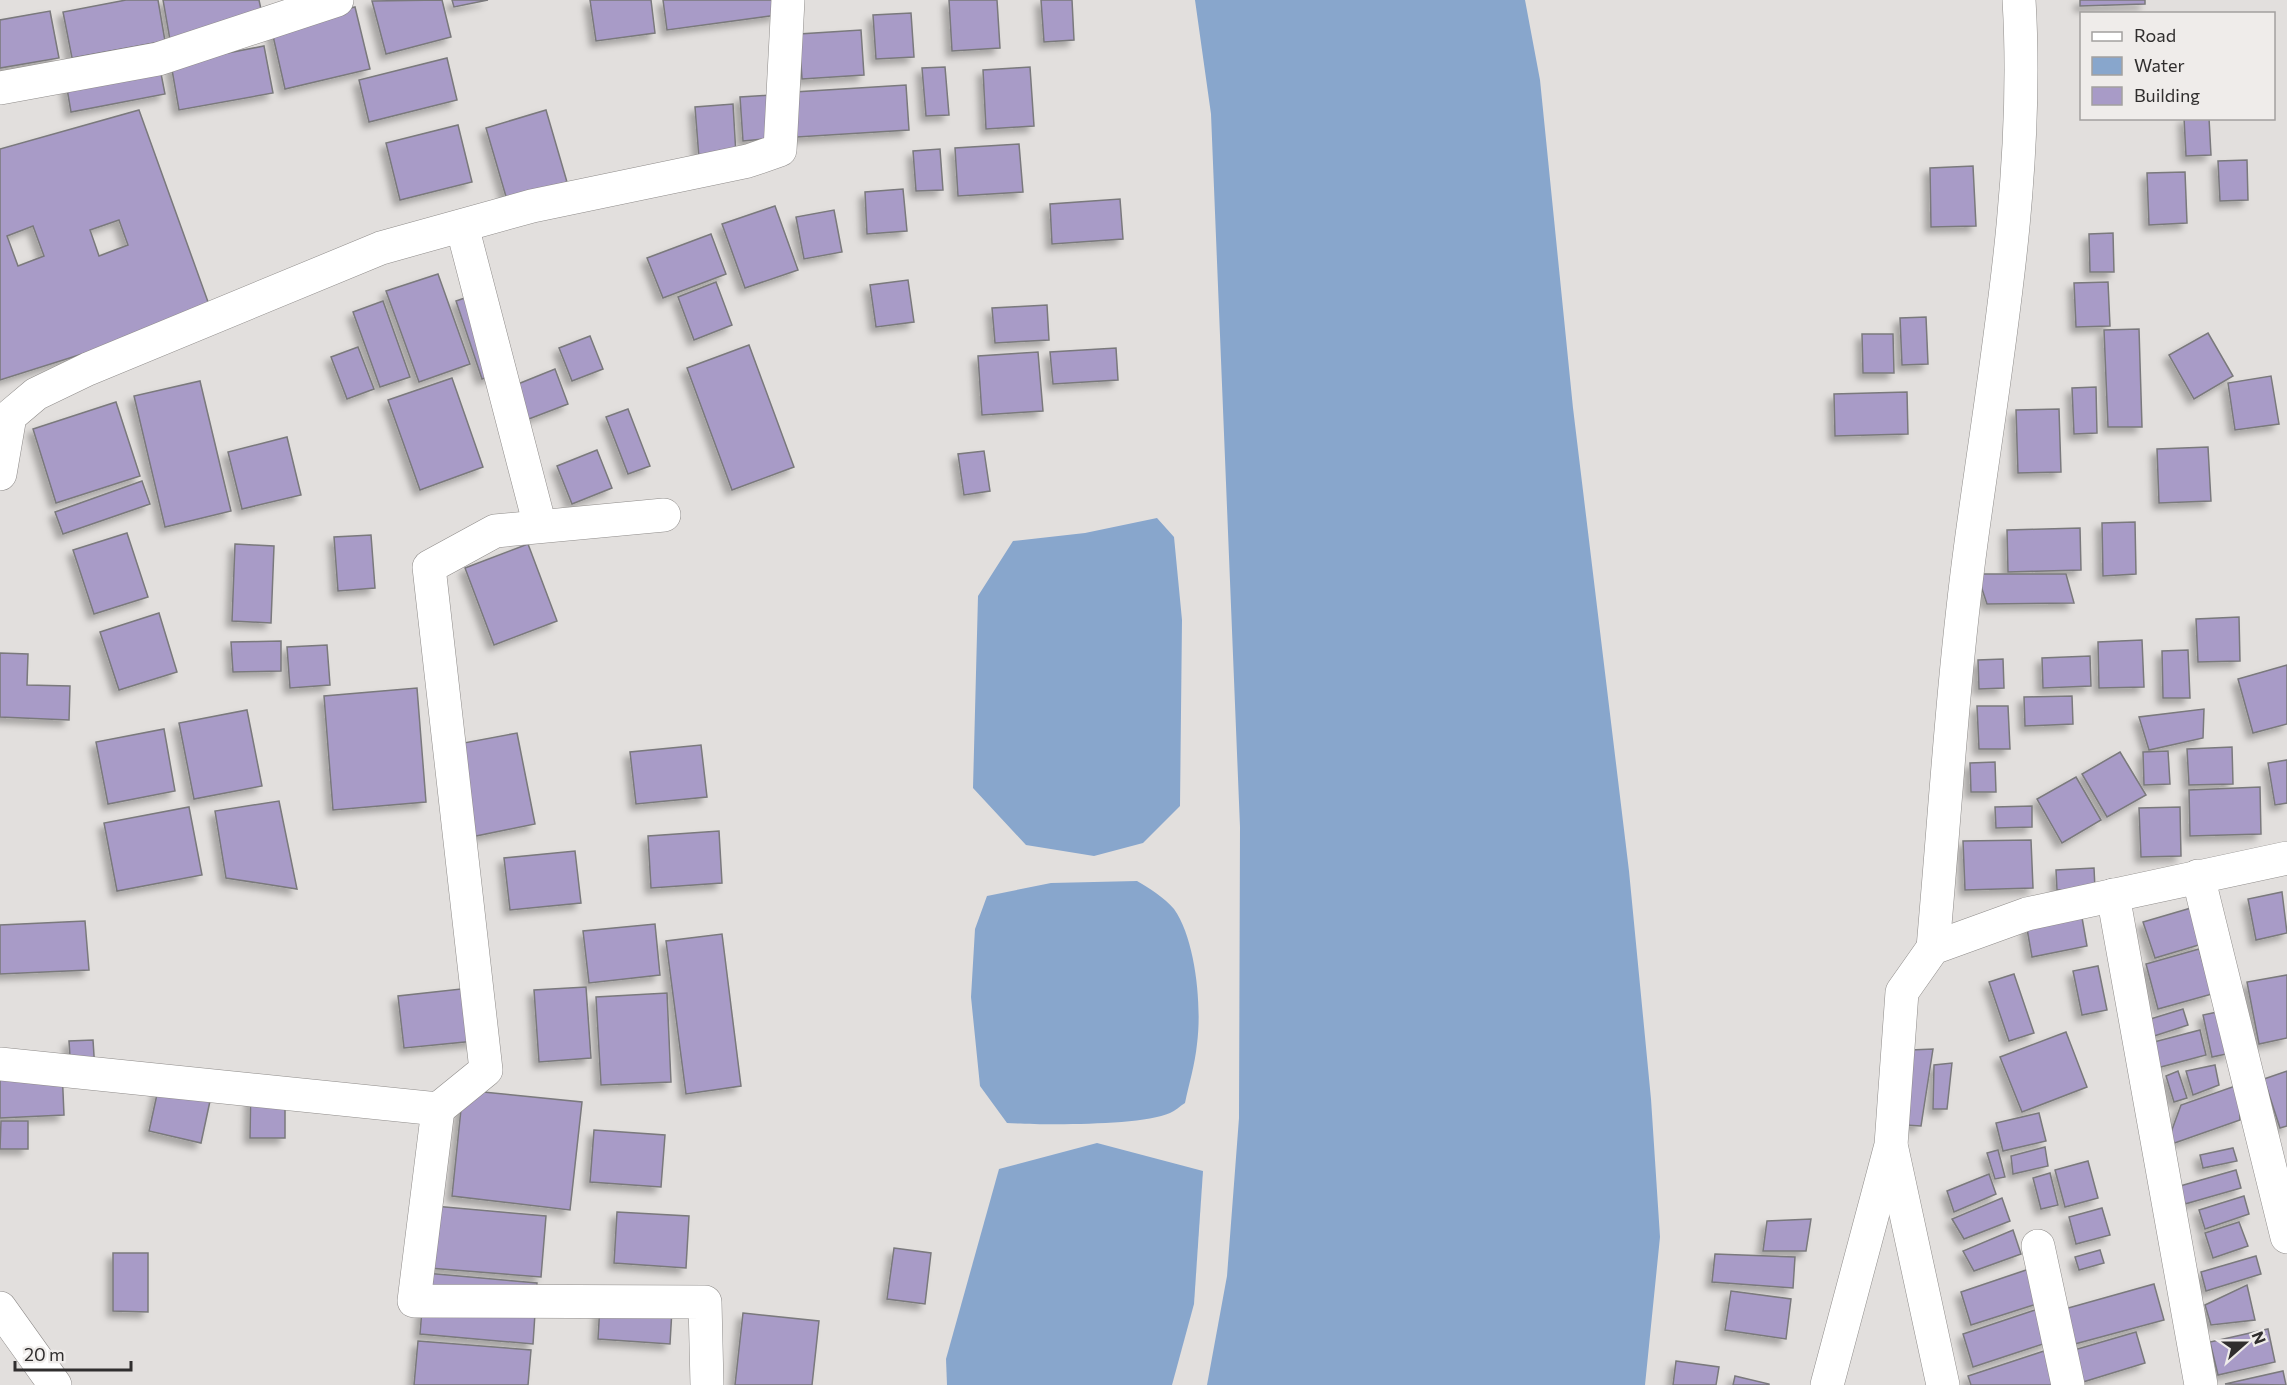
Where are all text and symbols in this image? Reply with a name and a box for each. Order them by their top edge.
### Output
legend [2080,12,2275,120]
text: Road [2134,24,2176,46]
text: Water [2134,54,2185,76]
text: Building [2134,84,2200,106]
north arrow [2215,1313,2275,1373]
text: N [2248,1328,2270,1346]
scale bar [15,1334,130,1372]
text: 20 m [24,1343,65,1365]

